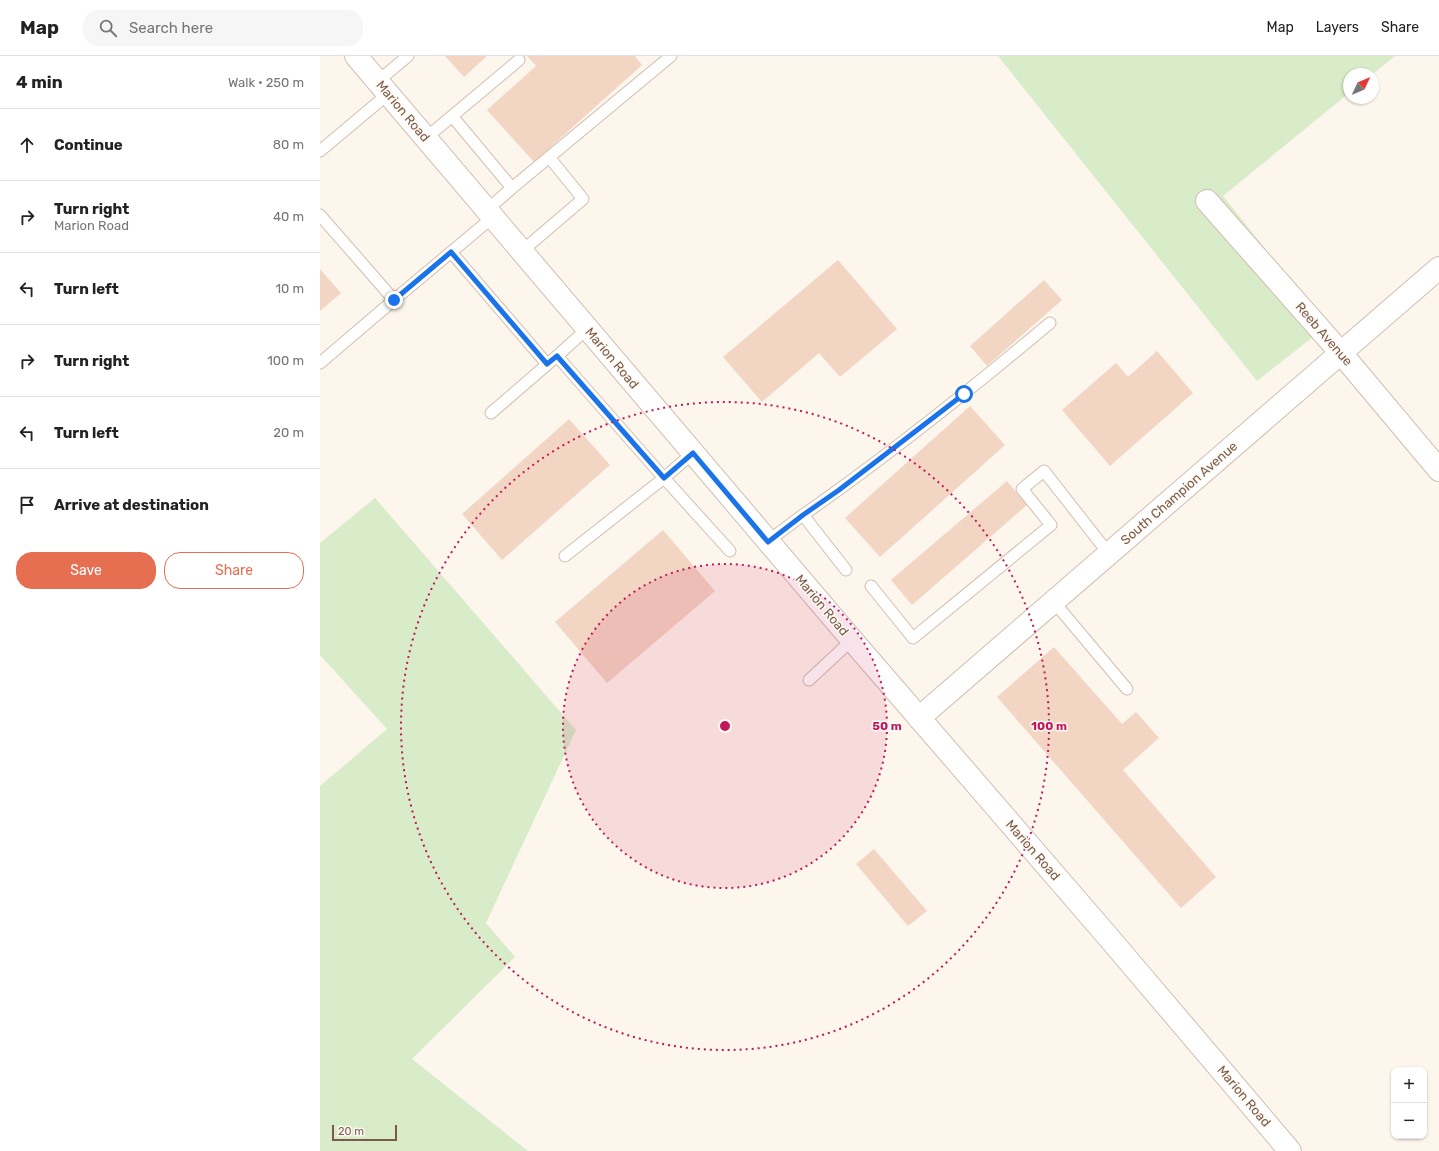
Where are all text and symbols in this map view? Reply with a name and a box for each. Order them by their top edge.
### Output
search box [83,10,363,46]
text: Map [20,16,59,39]
icon: search [97,17,119,39]
text: Search here [129,19,213,37]
text: Map [1267,19,1294,36]
text: Layers [1316,19,1359,36]
text: Share [1381,19,1419,36]
north arrow [1343,68,1379,104]
text: 4 min [16,72,63,92]
text: Walk · 250 m [228,75,304,90]
street label: Marion Road [373,77,433,145]
icon: ahead [16,134,38,156]
text: Continue [54,136,123,154]
text: 80 m [273,137,304,152]
text: Turn right [54,200,129,218]
icon: right [16,206,38,228]
text: 40 m [273,209,304,224]
text: Marion Road [54,218,129,233]
icon: left [16,278,38,300]
text: Turn left [54,280,119,298]
text: 10 m [275,281,304,296]
route end [385,291,403,309]
street label: Reeb Avenue [1292,299,1356,369]
street label: Marion Road [582,324,642,392]
icon: right [16,350,38,372]
text: Turn right [54,352,129,370]
text: 100 m [267,353,304,368]
route start [955,385,973,403]
icon: left [16,422,38,444]
text: Turn left [54,424,119,442]
text: 20 m [273,425,304,440]
street label: South Champion Avenue [1118,438,1240,548]
icon: arrive [16,494,38,516]
text: Arrive at destination [54,496,209,514]
button: Save [16,552,156,589]
button: Share [164,552,304,589]
street label: Marion Road [792,571,852,639]
centre of rings [718,719,732,733]
text: 50 m [872,719,902,733]
text: 100 m [1031,719,1067,733]
street label: Marion Road [1003,817,1063,883]
street label: Marion Road [1214,1062,1274,1130]
map controls [1391,1067,1427,1139]
button: + [1391,1067,1427,1103]
button: − [1391,1103,1427,1139]
scale bar [332,1123,397,1142]
text: 20 m [338,1125,364,1138]

